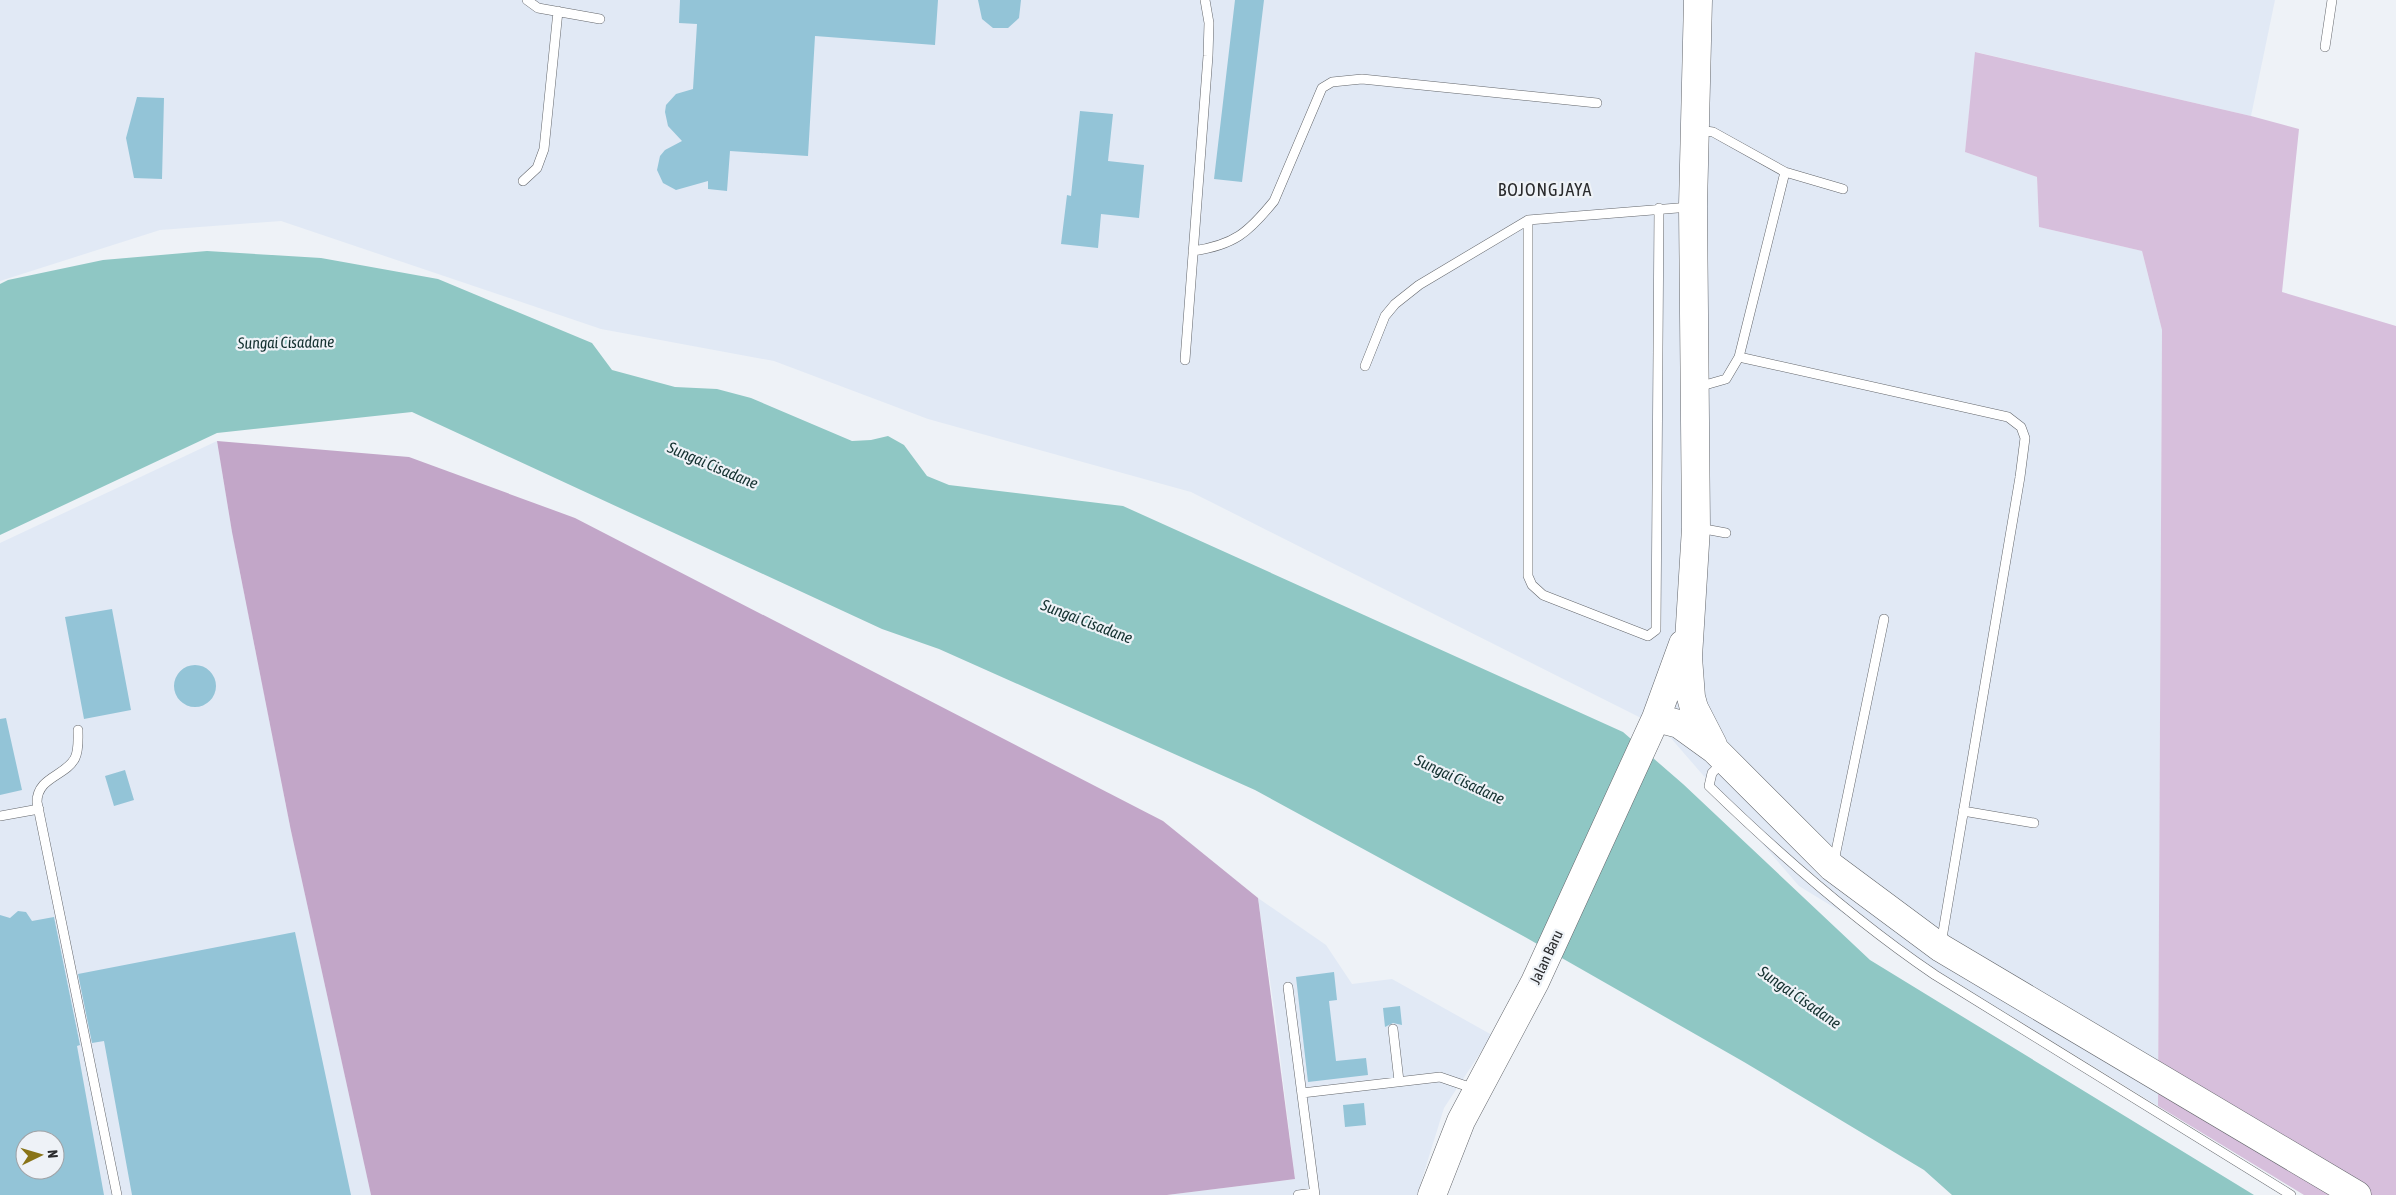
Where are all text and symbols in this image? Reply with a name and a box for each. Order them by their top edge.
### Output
district label: BOJONGJAYA [1498,179,1592,200]
water label: Sungai Cisadane [236,332,335,353]
water label: Sungai Cisadane [664,437,761,493]
water label: Sungai Cisadane [1037,595,1135,648]
water label: Sungai Cisadane [1411,750,1508,809]
street label: Jalan Baru [1526,927,1566,987]
water label: Sungai Cisadane [1754,961,1845,1033]
north arrow [15,1130,65,1180]
text: N [45,1149,61,1159]

